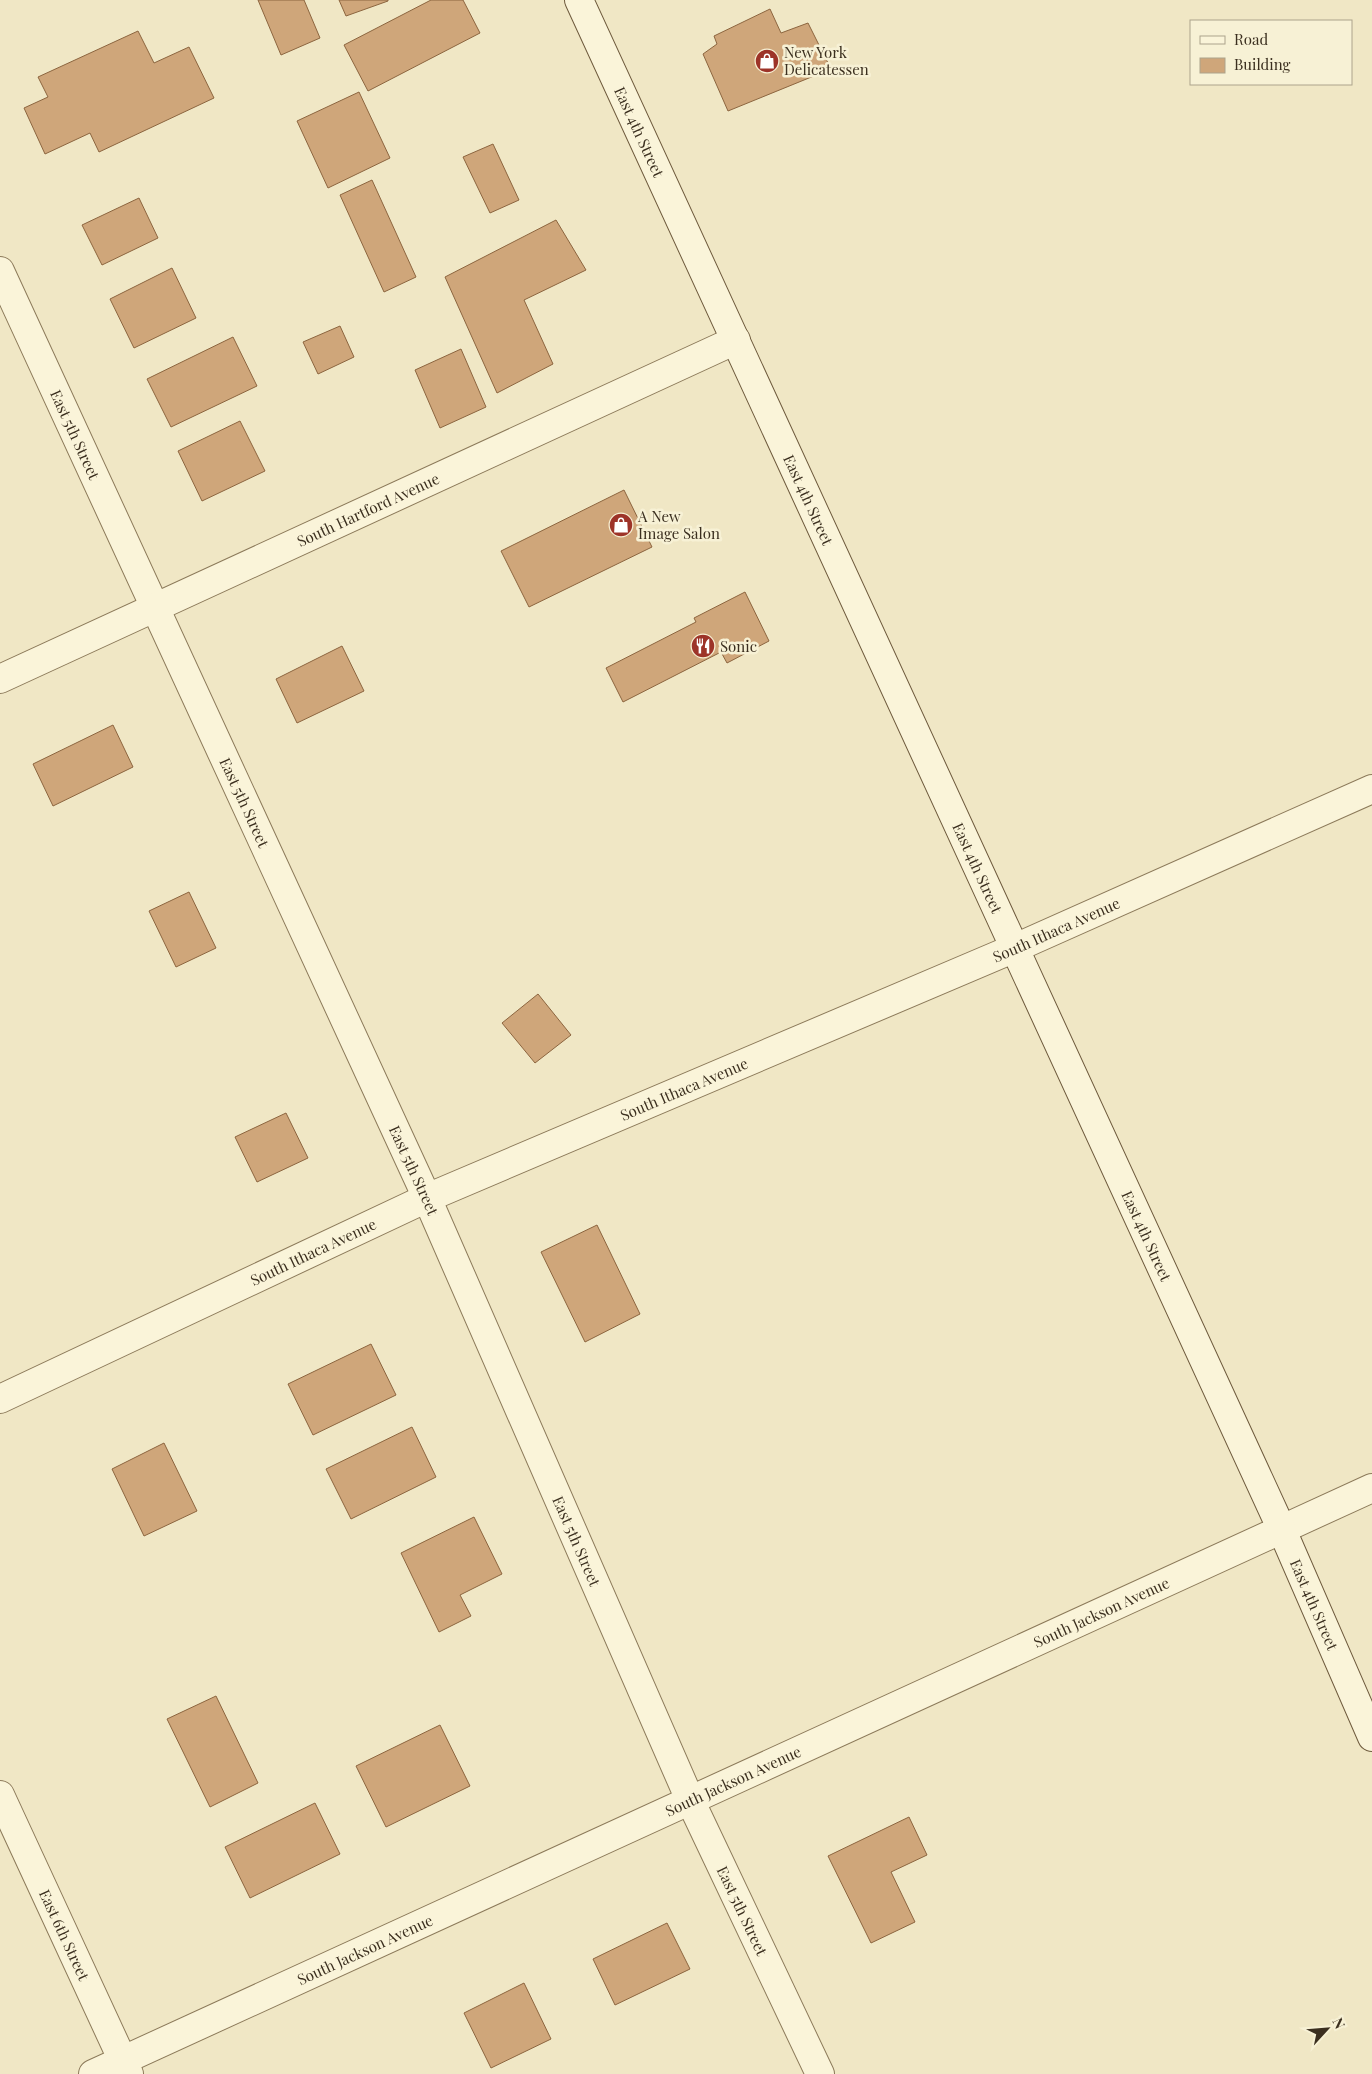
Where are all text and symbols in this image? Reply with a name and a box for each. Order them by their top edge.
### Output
legend [1190,20,1352,85]
text: Road [1234,29,1268,49]
place label: New York Delicatessen [784,42,869,79]
shop icon: New York Delicatessen [754,48,780,74]
text: Building [1234,54,1291,74]
street label: East 4th Street [610,83,669,181]
street label: East 5th Street [46,386,105,483]
street label: East 4th Street [779,451,838,549]
street label: South Hartford Avenue [293,468,442,551]
place label: A New Image Salon [637,506,720,543]
shop icon: A New Image Salon [608,512,634,538]
restaurant icon: Sonic [690,633,716,659]
place label: Sonic [720,636,757,656]
street label: East 5th Street [215,754,274,851]
street label: East 4th Street [948,819,1007,917]
street label: South Ithaca Avenue [990,893,1123,966]
street label: South Ithaca Avenue [617,1053,751,1125]
street label: East 5th Street [385,1122,444,1219]
street label: East 4th Street [1117,1187,1177,1285]
street label: South Ithaca Avenue [247,1213,379,1290]
street label: East 5th Street [548,1493,606,1590]
street label: East 4th Street [1286,1556,1343,1654]
street label: South Jackson Avenue [1030,1572,1172,1652]
street label: South Jackson Avenue [662,1741,804,1821]
street label: East 5th Street [713,1863,773,1959]
street label: East 6th Street [35,1886,95,1984]
street label: South Jackson Avenue [294,1910,436,1989]
north arrow [1302,2004,1352,2054]
text: N [1328,2014,1350,2032]

